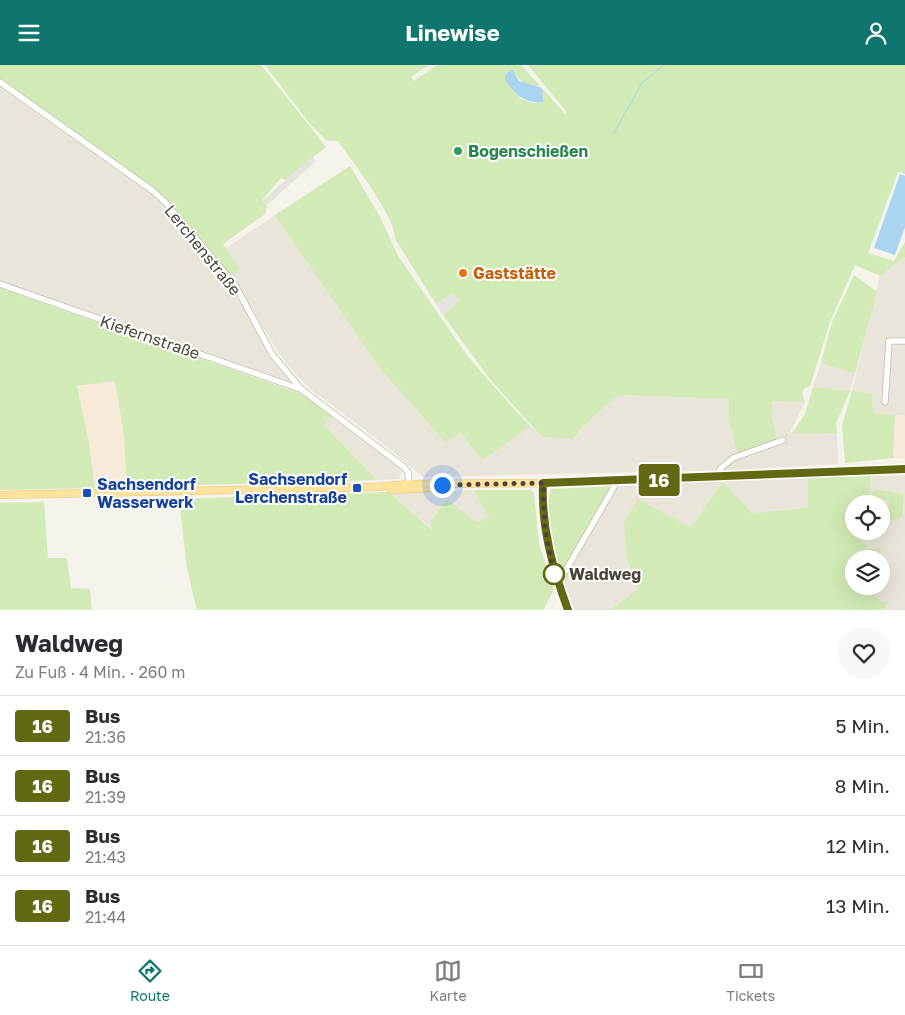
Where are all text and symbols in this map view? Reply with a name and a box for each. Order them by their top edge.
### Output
icon: menu [15,19,43,47]
text: Linewise [405,19,500,46]
icon: person [862,19,890,47]
place label: Bogenschießen [468,141,588,161]
marker: Bogenschießen [452,145,464,157]
street label: Lerchenstraße [160,201,246,299]
place label: Gaststätte [473,263,556,283]
marker: Gaststätte [457,267,469,279]
street label: Kiefernstraße [98,311,202,363]
line badge: 16 [636,464,682,496]
place label: Sachsendorf Lerchenstraße [235,469,347,507]
text: 16 [649,469,669,491]
your location [430,473,455,498]
place label: Sachsendorf Wasserwerk [97,474,196,512]
marker: Sachsendorf Lerchenstraße [351,482,363,494]
marker: Sachsendorf Wasserwerk [81,487,93,499]
map controls [845,495,890,595]
button: locate [845,495,890,540]
button: layers [845,550,890,595]
marker: Waldweg [543,563,565,585]
place label: Waldweg [569,564,641,584]
button: heart [838,627,890,679]
text: Waldweg [15,628,123,657]
text: Zu Fuß · 4 Min. · 260 m [15,662,186,682]
text: Bus [85,704,120,727]
text: 5 Min. [835,714,890,737]
text: 16 [32,715,53,737]
text: 21:36 [85,727,126,747]
text: Bus [85,764,120,787]
text: 8 Min. [835,774,890,797]
text: 16 [32,775,53,797]
text: 21:39 [85,787,126,807]
text: Bus [85,824,120,847]
text: 12 Min. [826,834,890,857]
text: 16 [32,835,53,857]
text: 21:43 [85,847,126,867]
text: Bus [85,884,120,907]
text: 13 Min. [826,894,890,917]
text: 16 [32,895,53,917]
text: 21:44 [85,907,126,927]
tab: Route [130,957,170,1004]
tab: Karte [430,957,467,1004]
tab: Tickets [726,957,775,1004]

